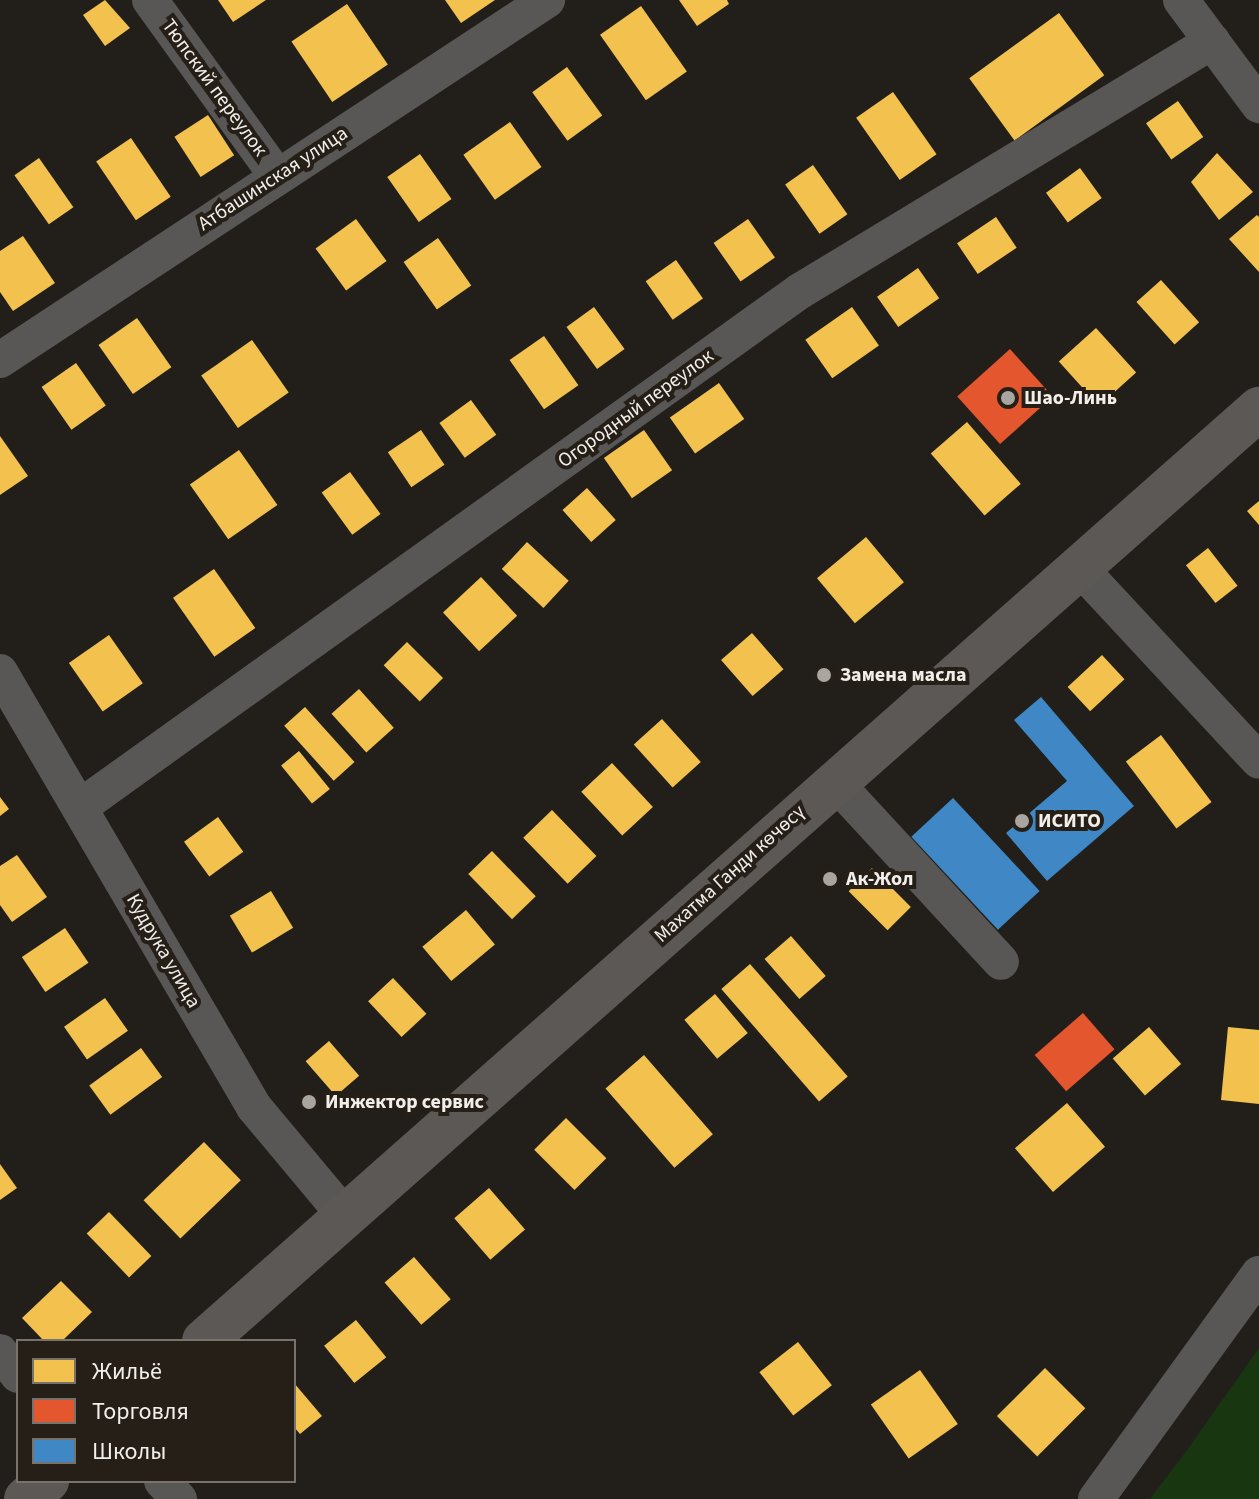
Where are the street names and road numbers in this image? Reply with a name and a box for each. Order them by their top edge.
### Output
street label: Тюпский переулок [156,15,272,161]
street label: Атбашинская улица [194,122,352,236]
street label: Огородный переулок [553,344,719,474]
street label: Махатма Ганди көчөсү [650,800,810,948]
street label: Кудрука улица [121,890,205,1012]

